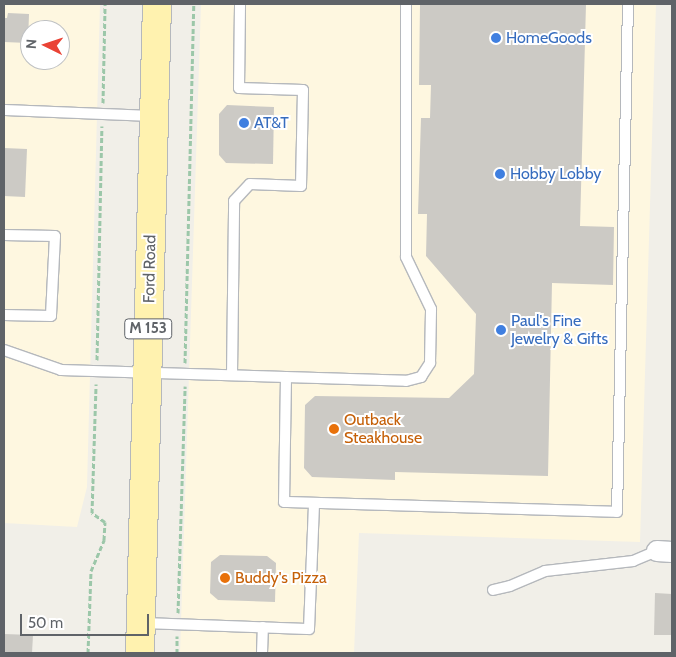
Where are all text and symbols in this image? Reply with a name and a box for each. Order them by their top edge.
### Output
north arrow [20,20,70,70]
place label: HomeGoods [506,28,592,48]
marker: HomeGoods [490,32,502,44]
text: N [22,38,40,50]
place label: AT&T [254,113,289,133]
marker: AT&T [238,117,250,129]
place label: Hobby Lobby [510,164,601,184]
marker: Hobby Lobby [494,168,506,180]
street label: Ford Road [140,235,160,303]
place label: Paul's Fine Jewelry & Gifts [511,311,608,349]
road number: M 153 [123,316,173,342]
marker: Paul's Fine Jewelry & Gifts [495,324,507,336]
place label: Outback Steakhouse [344,410,422,448]
marker: Outback Steakhouse [328,423,340,435]
place label: Buddy's Pizza [235,568,327,588]
marker: Buddy's Pizza [219,572,231,584]
scale bar [22,604,151,636]
text: 50 m [28,614,63,632]

